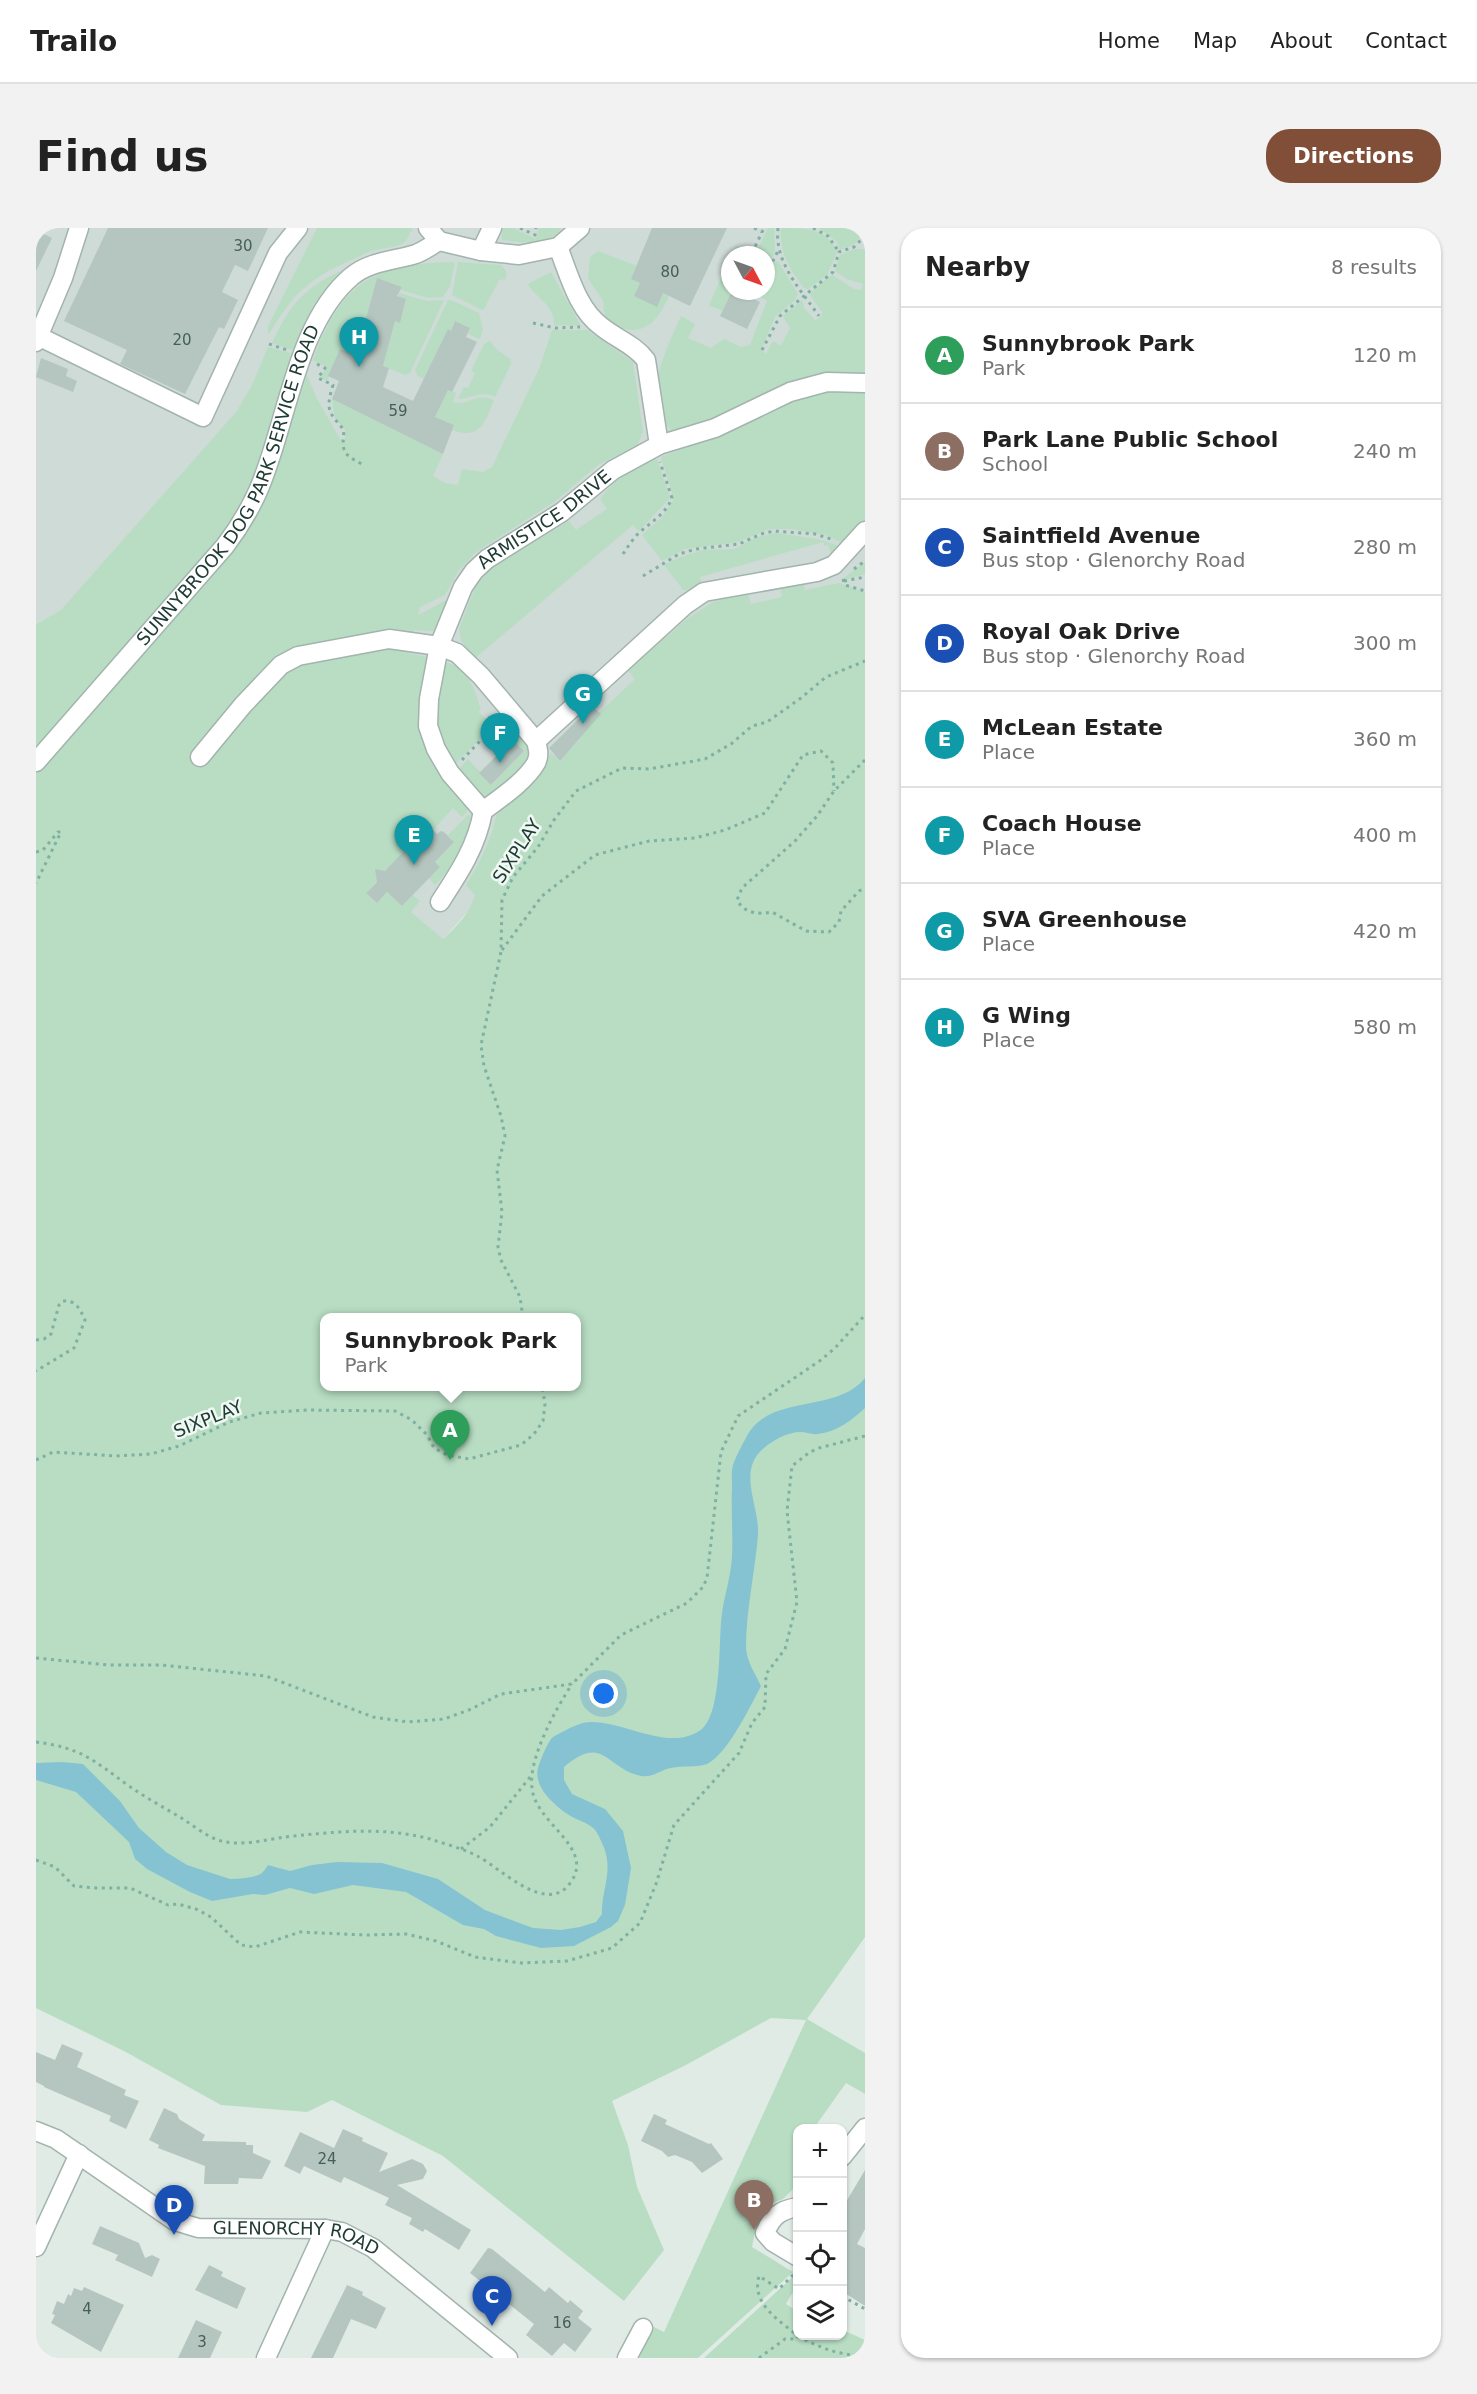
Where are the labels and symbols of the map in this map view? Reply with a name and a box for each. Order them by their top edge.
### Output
house number: 30 [233,237,253,255]
north arrow [721,246,775,300]
house number: 80 [660,263,680,281]
pin: H [340,318,378,367]
street label: SUNNYBROOK DOG PARK SERVICE ROAD [132,321,324,649]
house number: 20 [172,331,192,349]
house number: 59 [388,402,408,420]
street label: ARMISTICE DRIVE [473,465,615,573]
pin: G [564,674,602,724]
pin: F [480,714,520,763]
street label: SIXPLAY [488,814,546,887]
pin: E [394,816,434,865]
street label: SIXPLAY [170,1395,246,1442]
pin: A [430,1410,470,1460]
your location [589,1679,618,1708]
house number: 24 [317,2150,337,2168]
pin: B [734,2180,774,2230]
pin: D [154,2186,194,2235]
street label: GLENORCHY ROAD [213,2217,383,2260]
pin: C [472,2276,512,2326]
house number: 4 [82,2300,92,2318]
house number: 16 [552,2314,572,2332]
house number: 3 [197,2333,207,2351]

